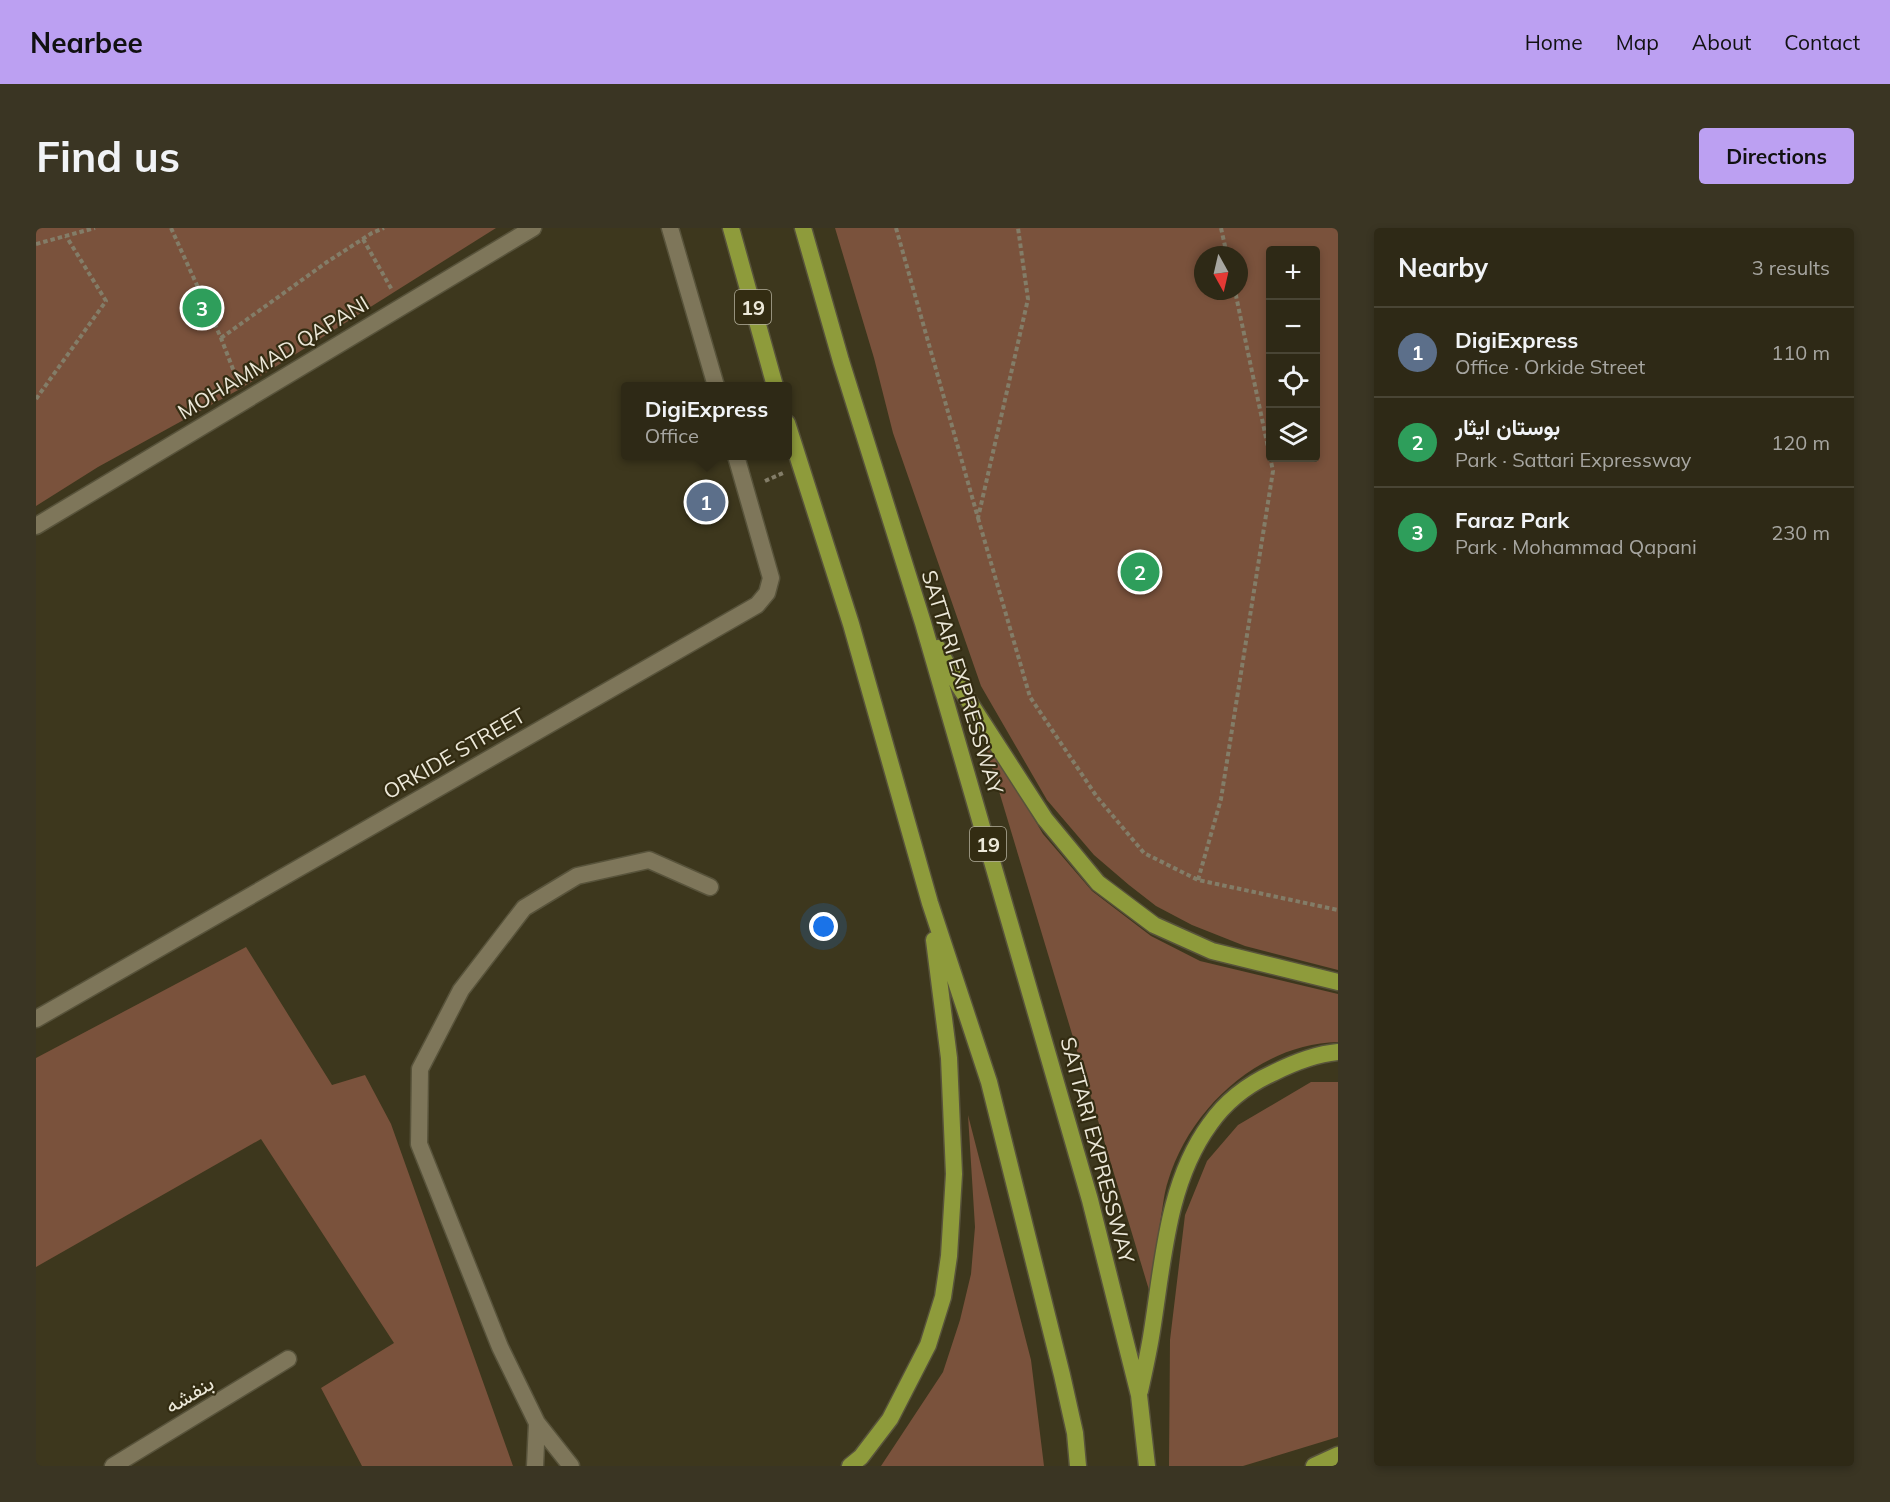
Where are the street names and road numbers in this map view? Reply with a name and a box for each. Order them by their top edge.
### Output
street label: MOHAMMAD QAPANI [173,290,373,424]
road number: 19 [735,290,771,324]
street label: SATTARI EXPRESSWAY [917,567,1010,797]
street label: ORKIDE STREET [378,702,530,804]
road number: 19 [970,827,1006,861]
street label: SATTARI EXPRESSWAY [1055,1034,1141,1266]
street label: بنفشه [160,1369,218,1419]

